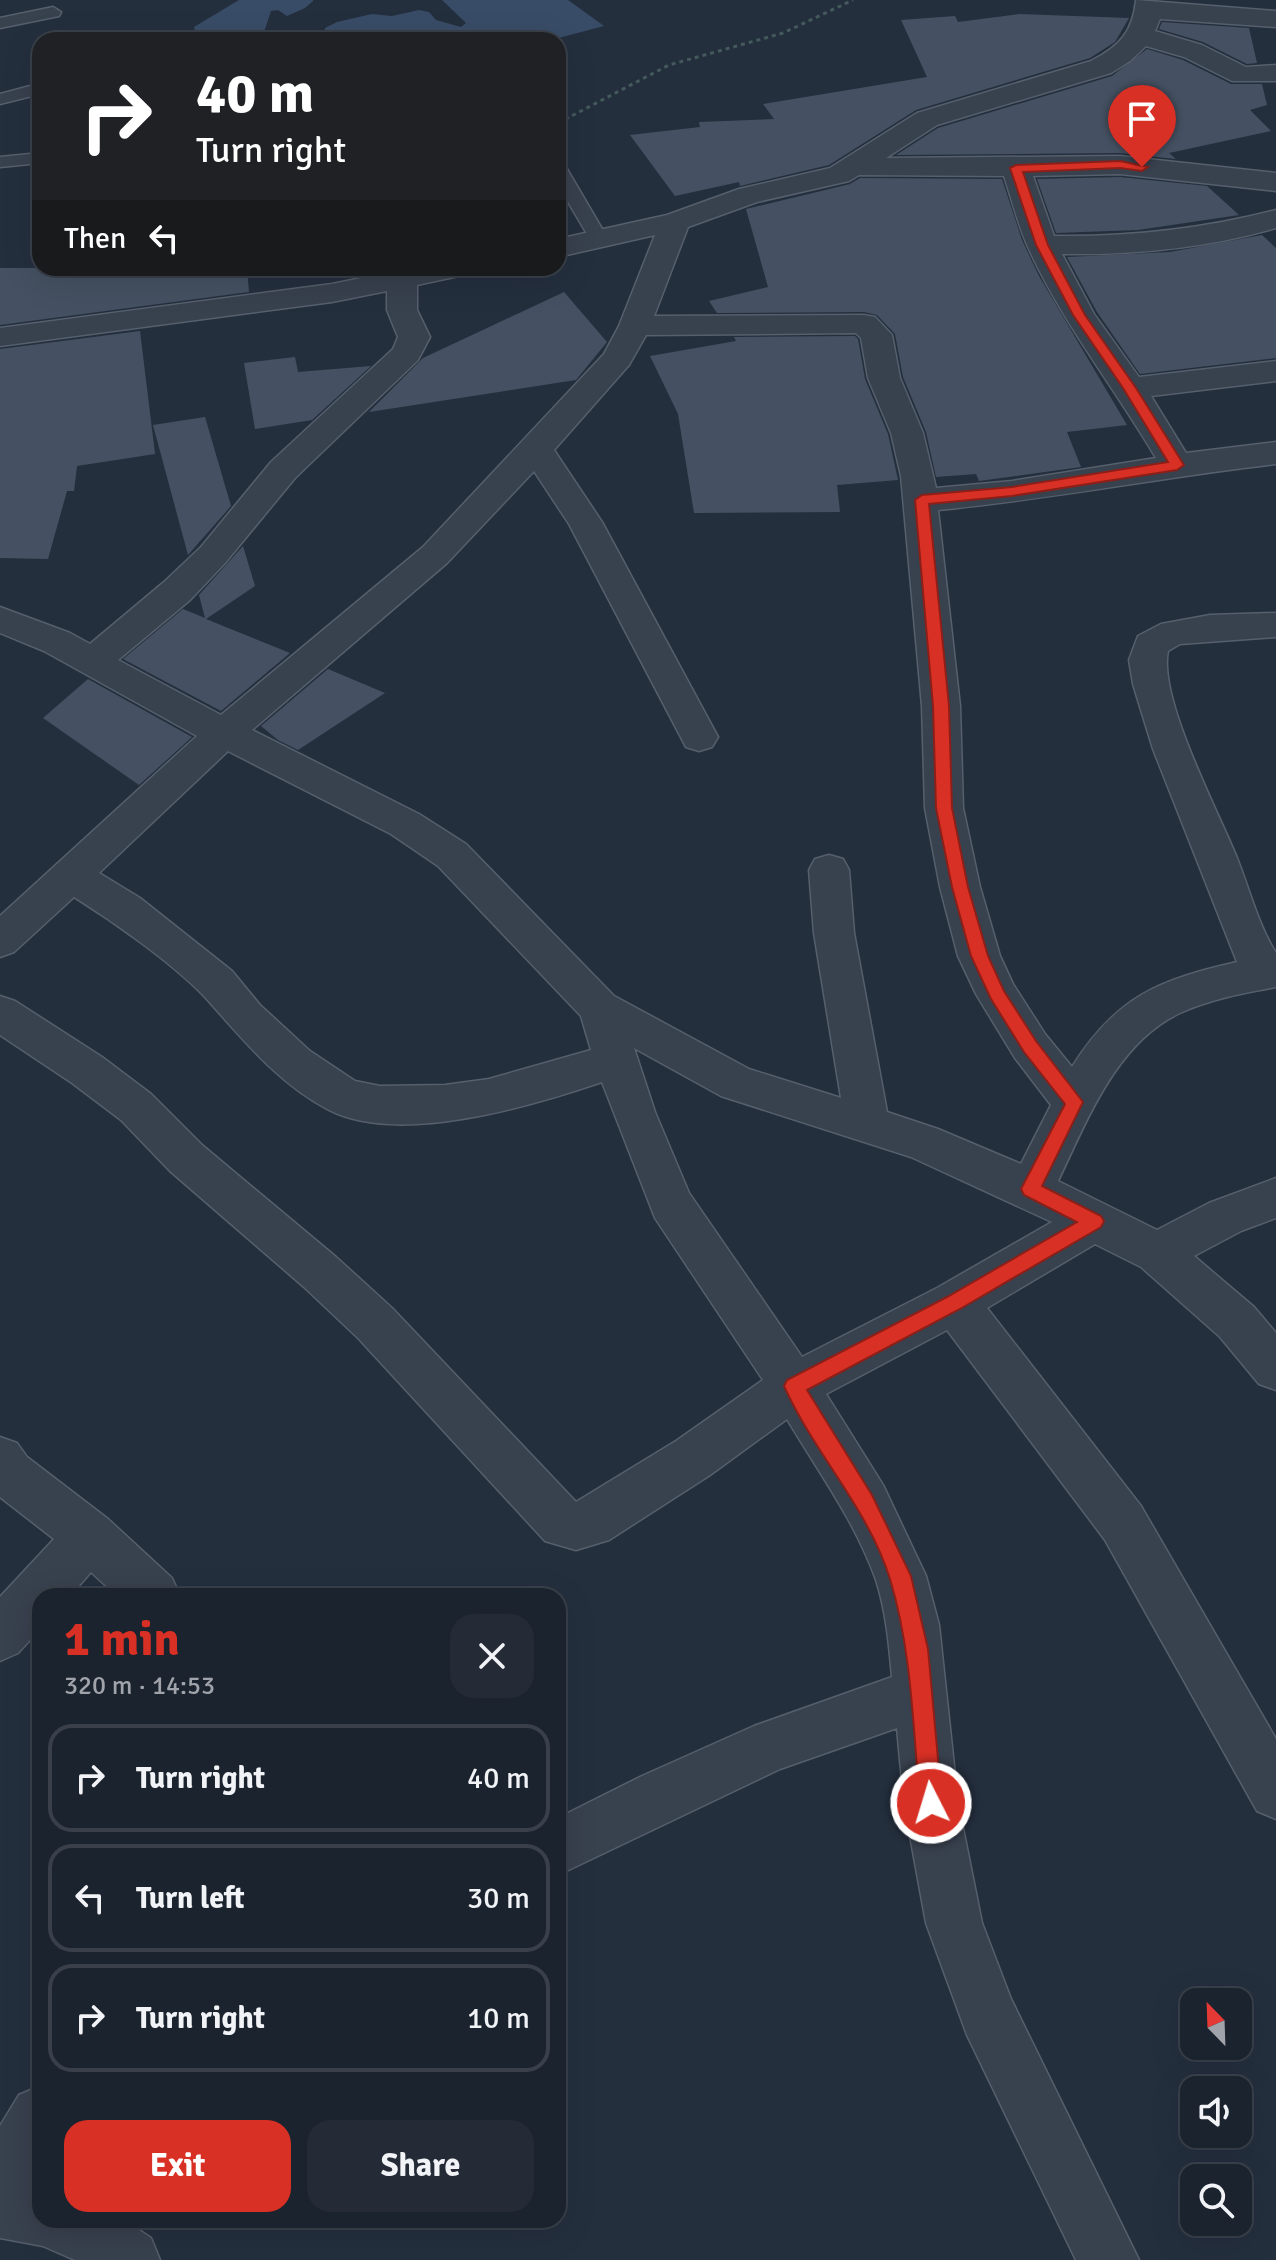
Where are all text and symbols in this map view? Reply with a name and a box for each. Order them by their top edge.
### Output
text: 40 m [196,59,314,128]
icon: right [64,64,168,168]
pin [1108,85,1176,167]
icon: arrive [1120,97,1164,141]
text: Turn right [196,128,346,173]
icon: left [142,216,186,260]
text: Then [64,220,126,257]
text: 1 min [64,1610,180,1669]
button: close [450,1614,534,1698]
text: 320 m · 14:53 [64,1670,215,1702]
icon: right [68,1756,112,1800]
text: Turn right [136,1760,265,1797]
text: 40 m [467,1760,530,1797]
position arrow [889,1761,973,1845]
icon: left [68,1876,112,1920]
text: Turn left [136,1880,245,1917]
text: 30 m [467,1880,530,1917]
north arrow [1180,1988,1252,2060]
map controls [1180,1988,1252,2236]
icon: right [68,1996,112,2040]
text: Turn right [136,2000,265,2037]
text: 10 m [467,2000,530,2037]
button: sound [1180,2076,1252,2148]
button: Exit [64,2120,291,2212]
button: Share [307,2120,534,2212]
button: search [1180,2164,1252,2236]

